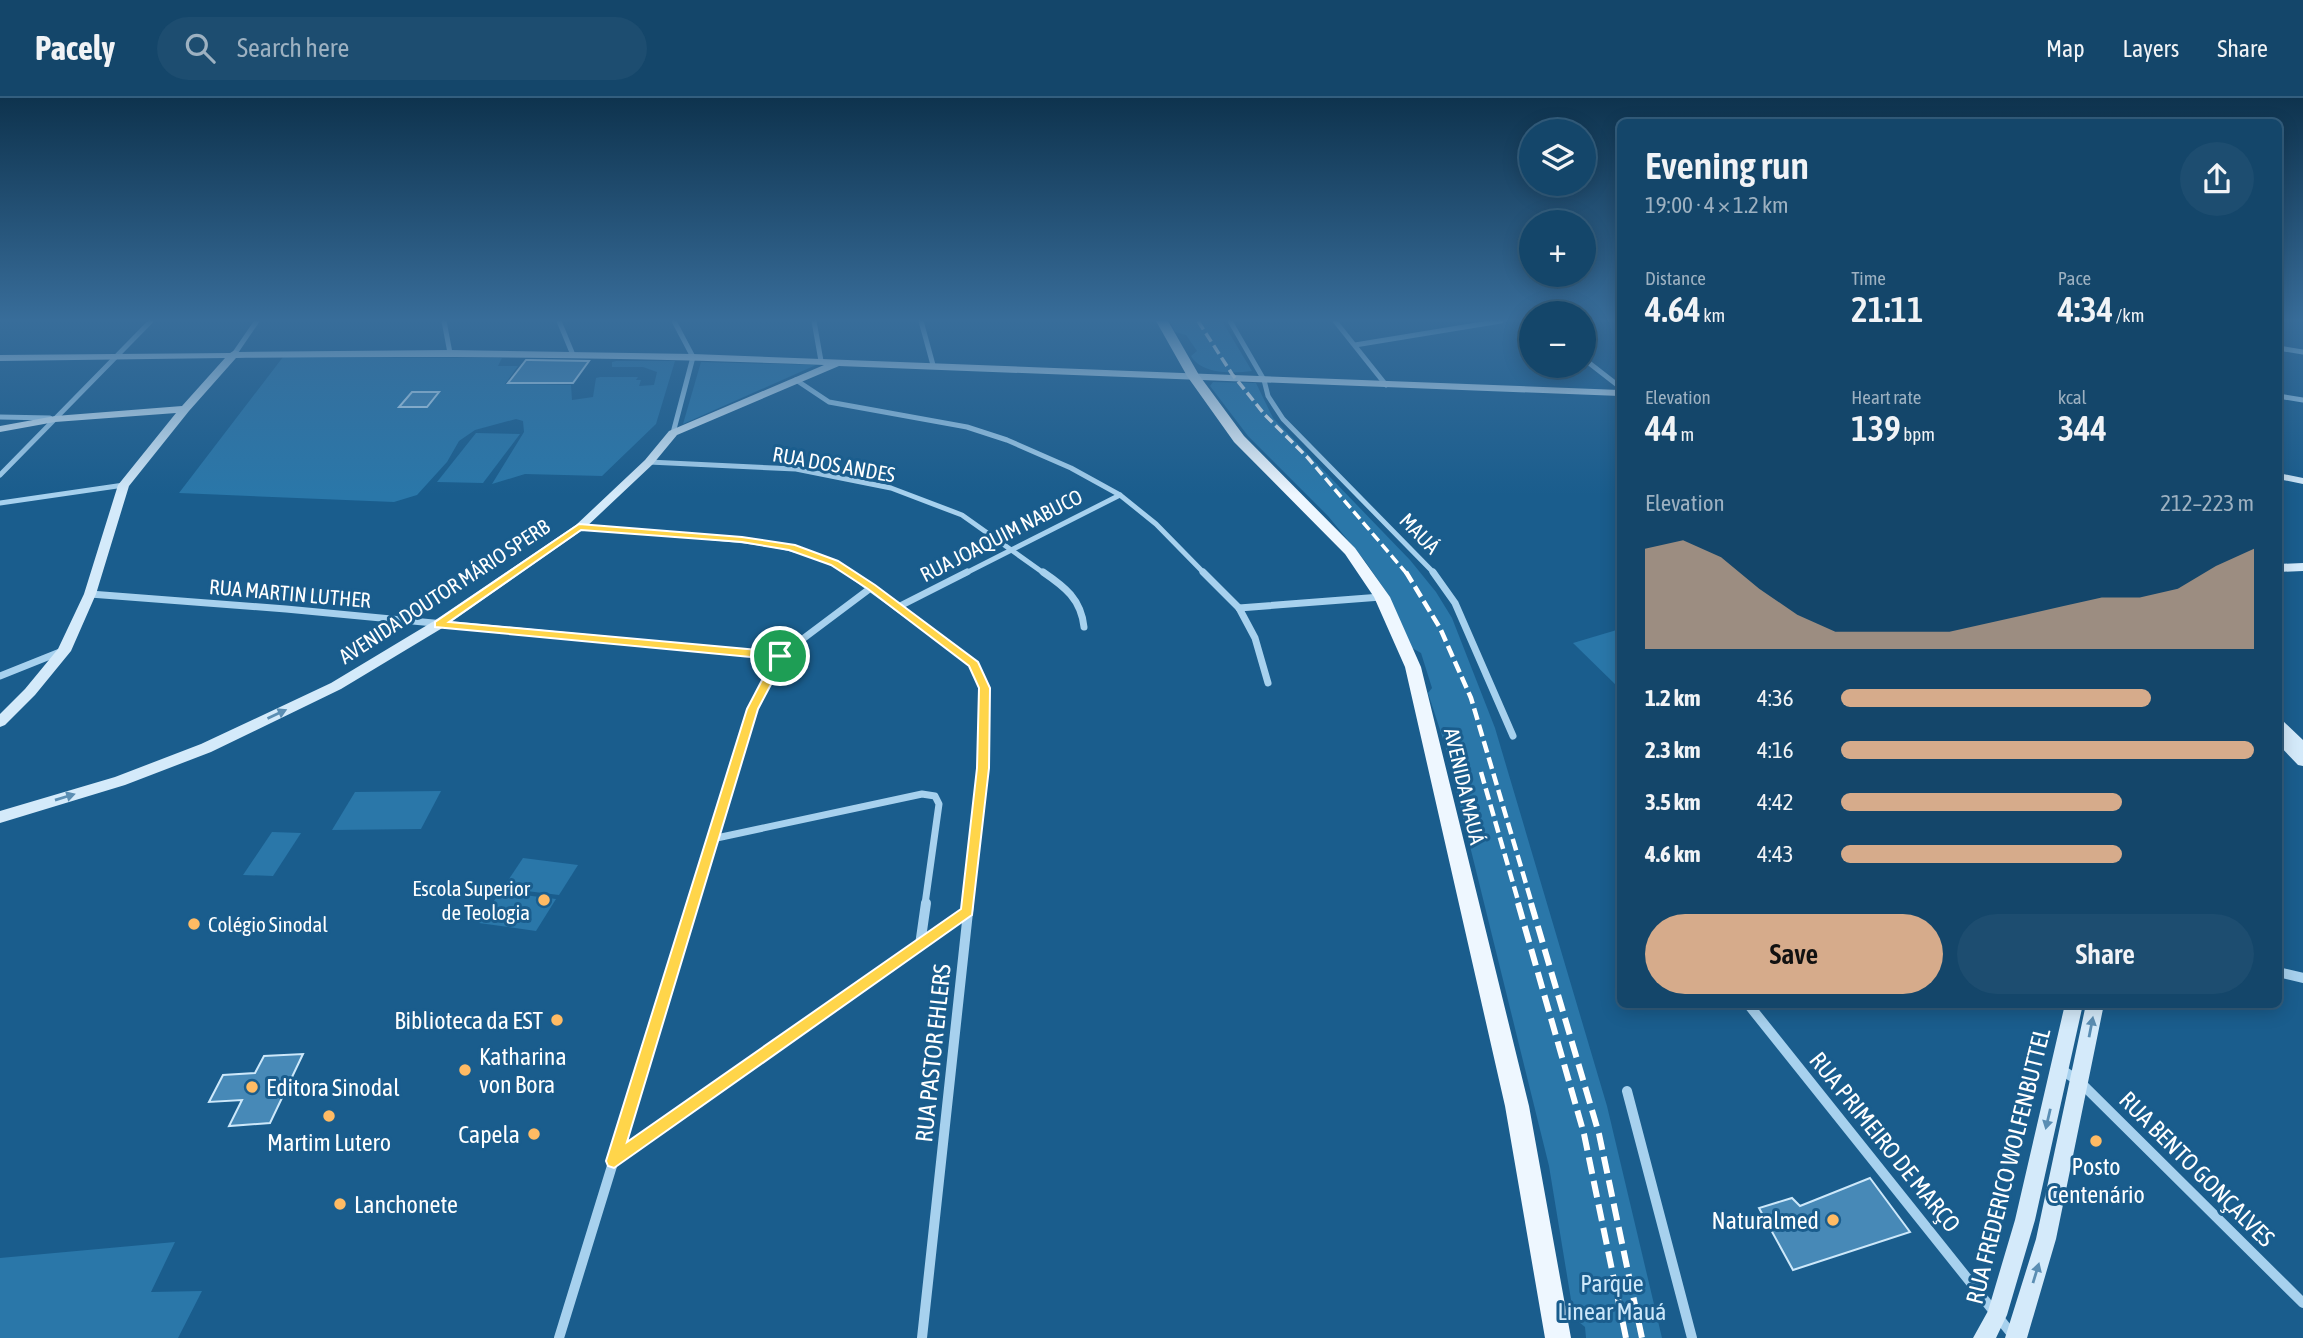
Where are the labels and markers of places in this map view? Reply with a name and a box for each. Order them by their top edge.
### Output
pin [750,626,810,686]
place label: Escola Superior de Teologia [412,876,531,924]
marker: Escola Superior de Teologia [536,892,552,908]
place label: Colégio Sinodal [208,912,328,936]
marker: Colégio Sinodal [186,916,202,932]
place label: Biblioteca da EST [394,1007,543,1034]
marker: Biblioteca da EST [549,1012,565,1028]
place label: Katharina von Bora [479,1043,567,1098]
marker: Katharina von Bora [457,1062,473,1078]
place label: Editora Sinodal [266,1074,400,1101]
marker: Editora Sinodal [244,1079,260,1095]
marker: Martim Lutero [321,1108,337,1124]
place label: Capela [458,1121,520,1148]
marker: Capela [526,1126,542,1142]
place label: Martim Lutero [267,1129,391,1156]
marker: Posto Centenário [2088,1133,2104,1149]
place label: Posto Centenário [2047,1153,2145,1208]
place label: Lanchonete [354,1191,458,1218]
marker: Lanchonete [332,1196,348,1212]
place label: Naturalmed [1712,1207,1819,1234]
marker: Naturalmed [1825,1212,1841,1228]

